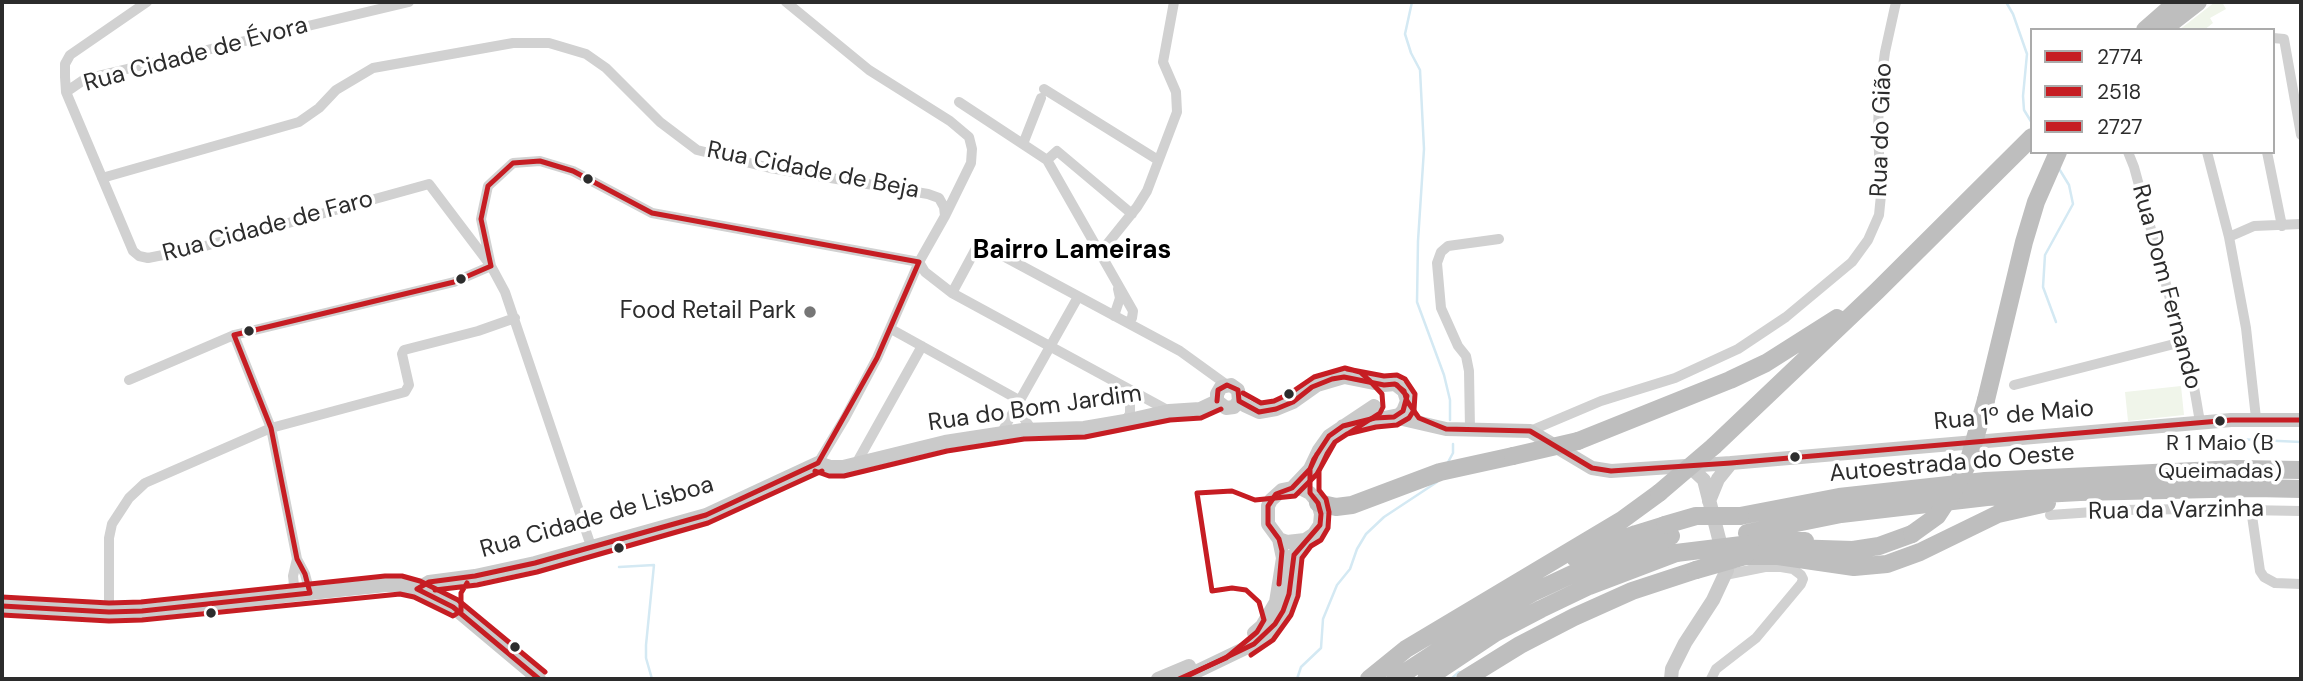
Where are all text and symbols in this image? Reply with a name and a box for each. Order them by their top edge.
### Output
street label: Rua Cidade de Évora [81,11,311,99]
legend [2030,28,2275,154]
text: 2774 [2097,43,2143,71]
street label: Rua do Gião [1865,62,1899,198]
text: 2518 [2097,78,2141,106]
text: 2727 [2097,113,2142,141]
street label: Rua Cidade de Beja [704,136,922,206]
unlabelled marker [581,172,595,186]
street label: Rua Dom Fernando [2125,182,2207,392]
street label: Rua Cidade de Faro [160,185,376,269]
district label: Bairro Lameiras [973,235,1171,267]
unlabelled marker [454,272,468,286]
place label: Food Retail Park [620,298,796,326]
marker: Food Retail Park [802,304,818,320]
unlabelled marker [242,324,256,338]
street label: Rua do Bom Jardim [926,380,1144,438]
unlabelled marker [1282,387,1296,401]
street label: Rua 1º de Maio [1933,395,2095,437]
marker: R 1 Maio (B Queimadas) [2213,414,2227,428]
place label: R 1 Maio (B Queimadas) [2158,431,2282,482]
street label: Autoestrada do Oeste [1828,439,2076,489]
unlabelled marker [1788,450,1802,464]
street label: Rua Cidade de Lisboa [477,471,717,565]
street label: Rua da Varzinha [2088,495,2264,527]
unlabelled marker [612,541,626,555]
unlabelled marker [204,606,218,620]
unlabelled marker [508,640,522,654]

